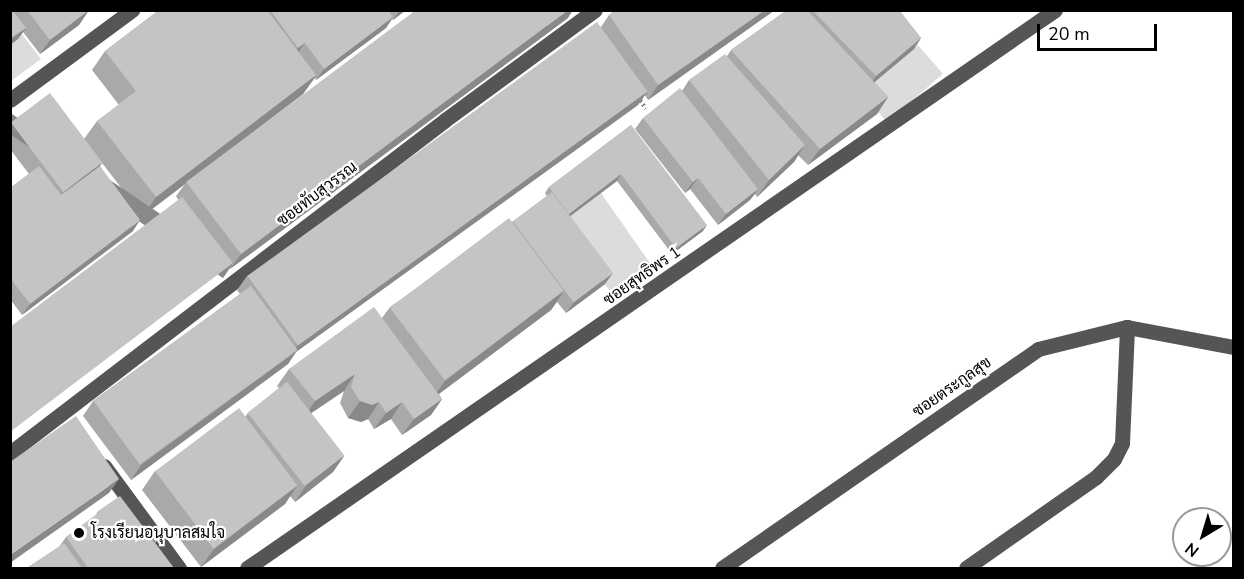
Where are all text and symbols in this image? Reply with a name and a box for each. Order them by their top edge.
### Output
scale bar [1040,12,1160,50]
text: 20 m [1048,22,1090,46]
street label: ซอยทับสุวรรณ [273,158,361,230]
street label: ซอยสุทธิพร 1 [600,242,684,310]
street label: ซอยตระกูลสุข [909,353,995,421]
north arrow [1172,507,1232,567]
place label: โรงเรียนอนุบาลสมใจ [91,523,225,543]
marker: โรงเรียนอนุบาลสมใจ [72,526,86,540]
text: N [1181,537,1204,562]

